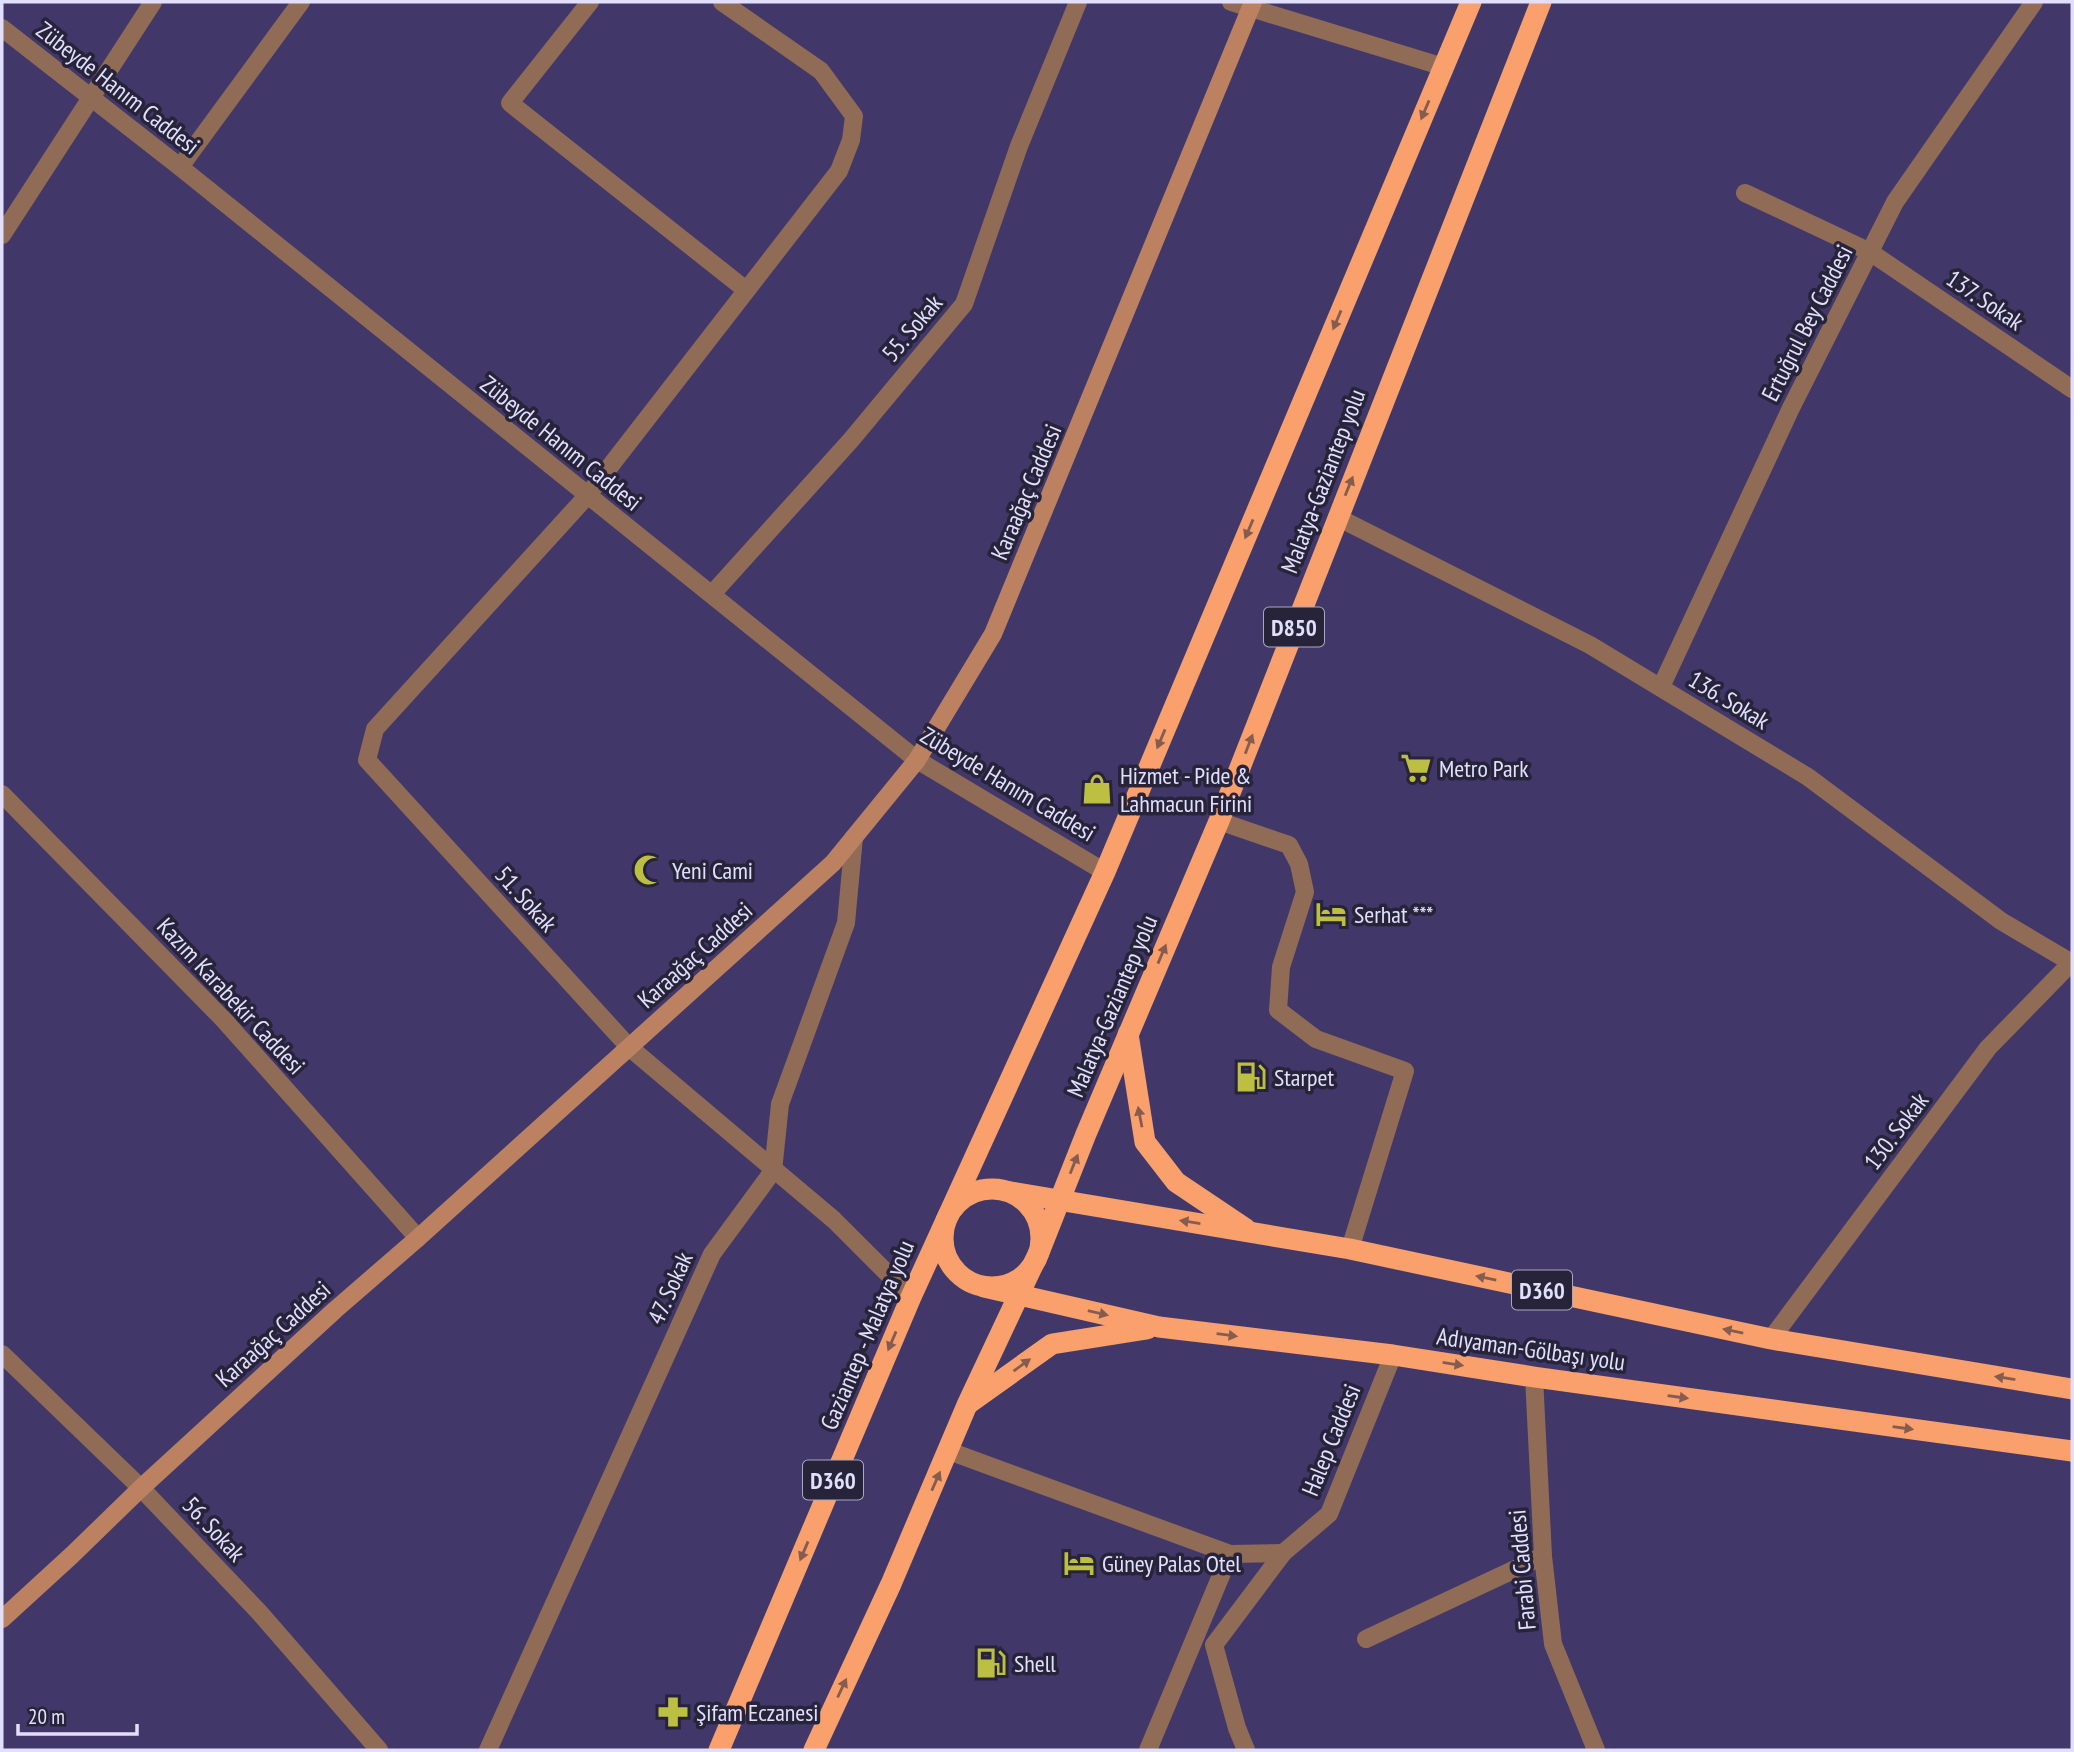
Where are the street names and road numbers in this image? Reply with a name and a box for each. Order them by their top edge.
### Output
street label: Zübeyde Hanım Caddesi [30,15,206,161]
street label: Ertuğrul Bey Caddesi [1754,240,1860,406]
street label: 137. Sokak [1940,263,2030,338]
street label: 55. Sokak [875,288,949,368]
street label: Zübeyde Hanım Caddesi [474,368,648,518]
street label: Malatya-Gaziantep yolu [1274,385,1372,577]
street label: Karaağaç Caddesi [984,420,1068,564]
road number: D850 [1264,608,1324,646]
street label: 136. Sokak [1683,664,1776,737]
street label: Zübeyde Hanım Caddesi [915,720,1101,848]
street label: 51. Sokak [488,860,564,939]
street label: Karaağaç Caddesi [631,895,759,1015]
street label: Malatya-Gaziantep yolu [1060,910,1164,1102]
street label: Kazım Karabekir Caddesi [150,911,312,1081]
street label: 130. Sokak [1857,1086,1936,1176]
street label: Gaziantep - Malatya yolu [813,1236,921,1434]
street label: 47. Sokak [640,1246,700,1329]
road number: D360 [1512,1270,1572,1310]
street label: Karaağaç Caddesi [209,1274,337,1394]
street label: Adıyaman-Gölbaşı yolu [1435,1320,1627,1378]
street label: Halep Caddesi [1295,1380,1367,1500]
road number: D360 [803,1460,863,1499]
street label: 56. Sokak [176,1490,252,1569]
street label: Farabi Caddesi [1501,1509,1543,1631]

